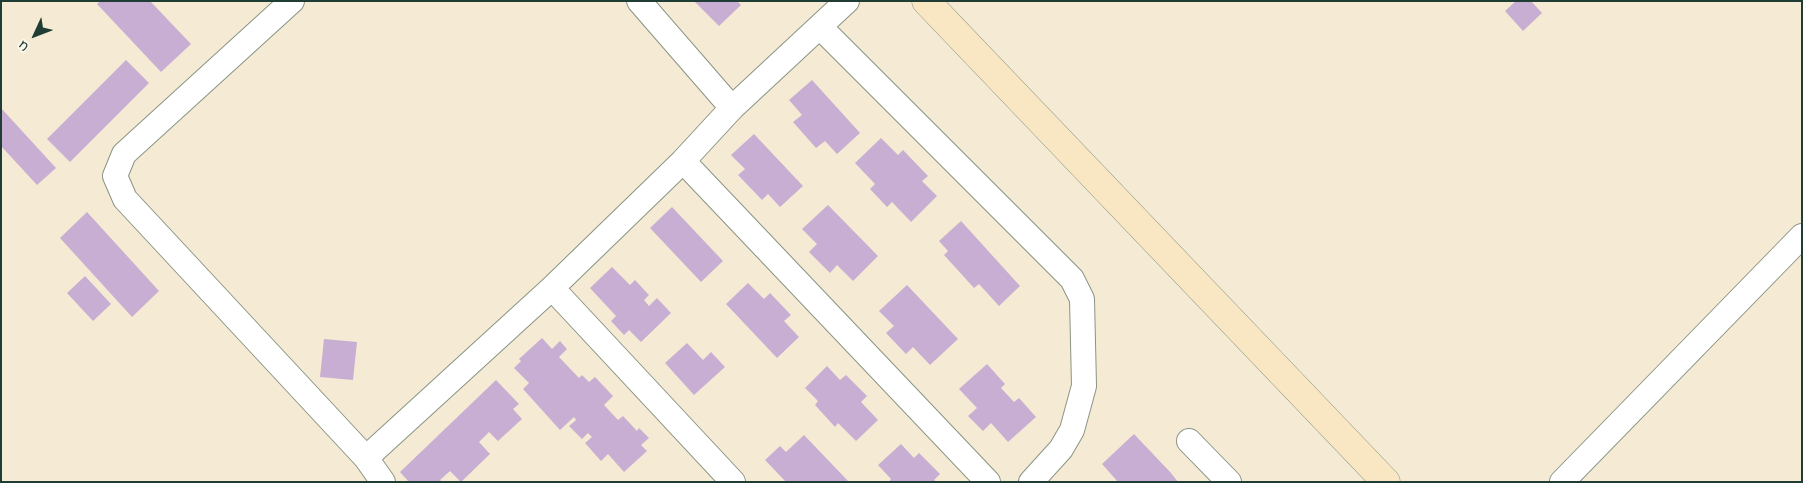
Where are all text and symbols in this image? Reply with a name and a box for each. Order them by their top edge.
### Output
north arrow [10,10,60,60]
text: U [13,35,34,56]

